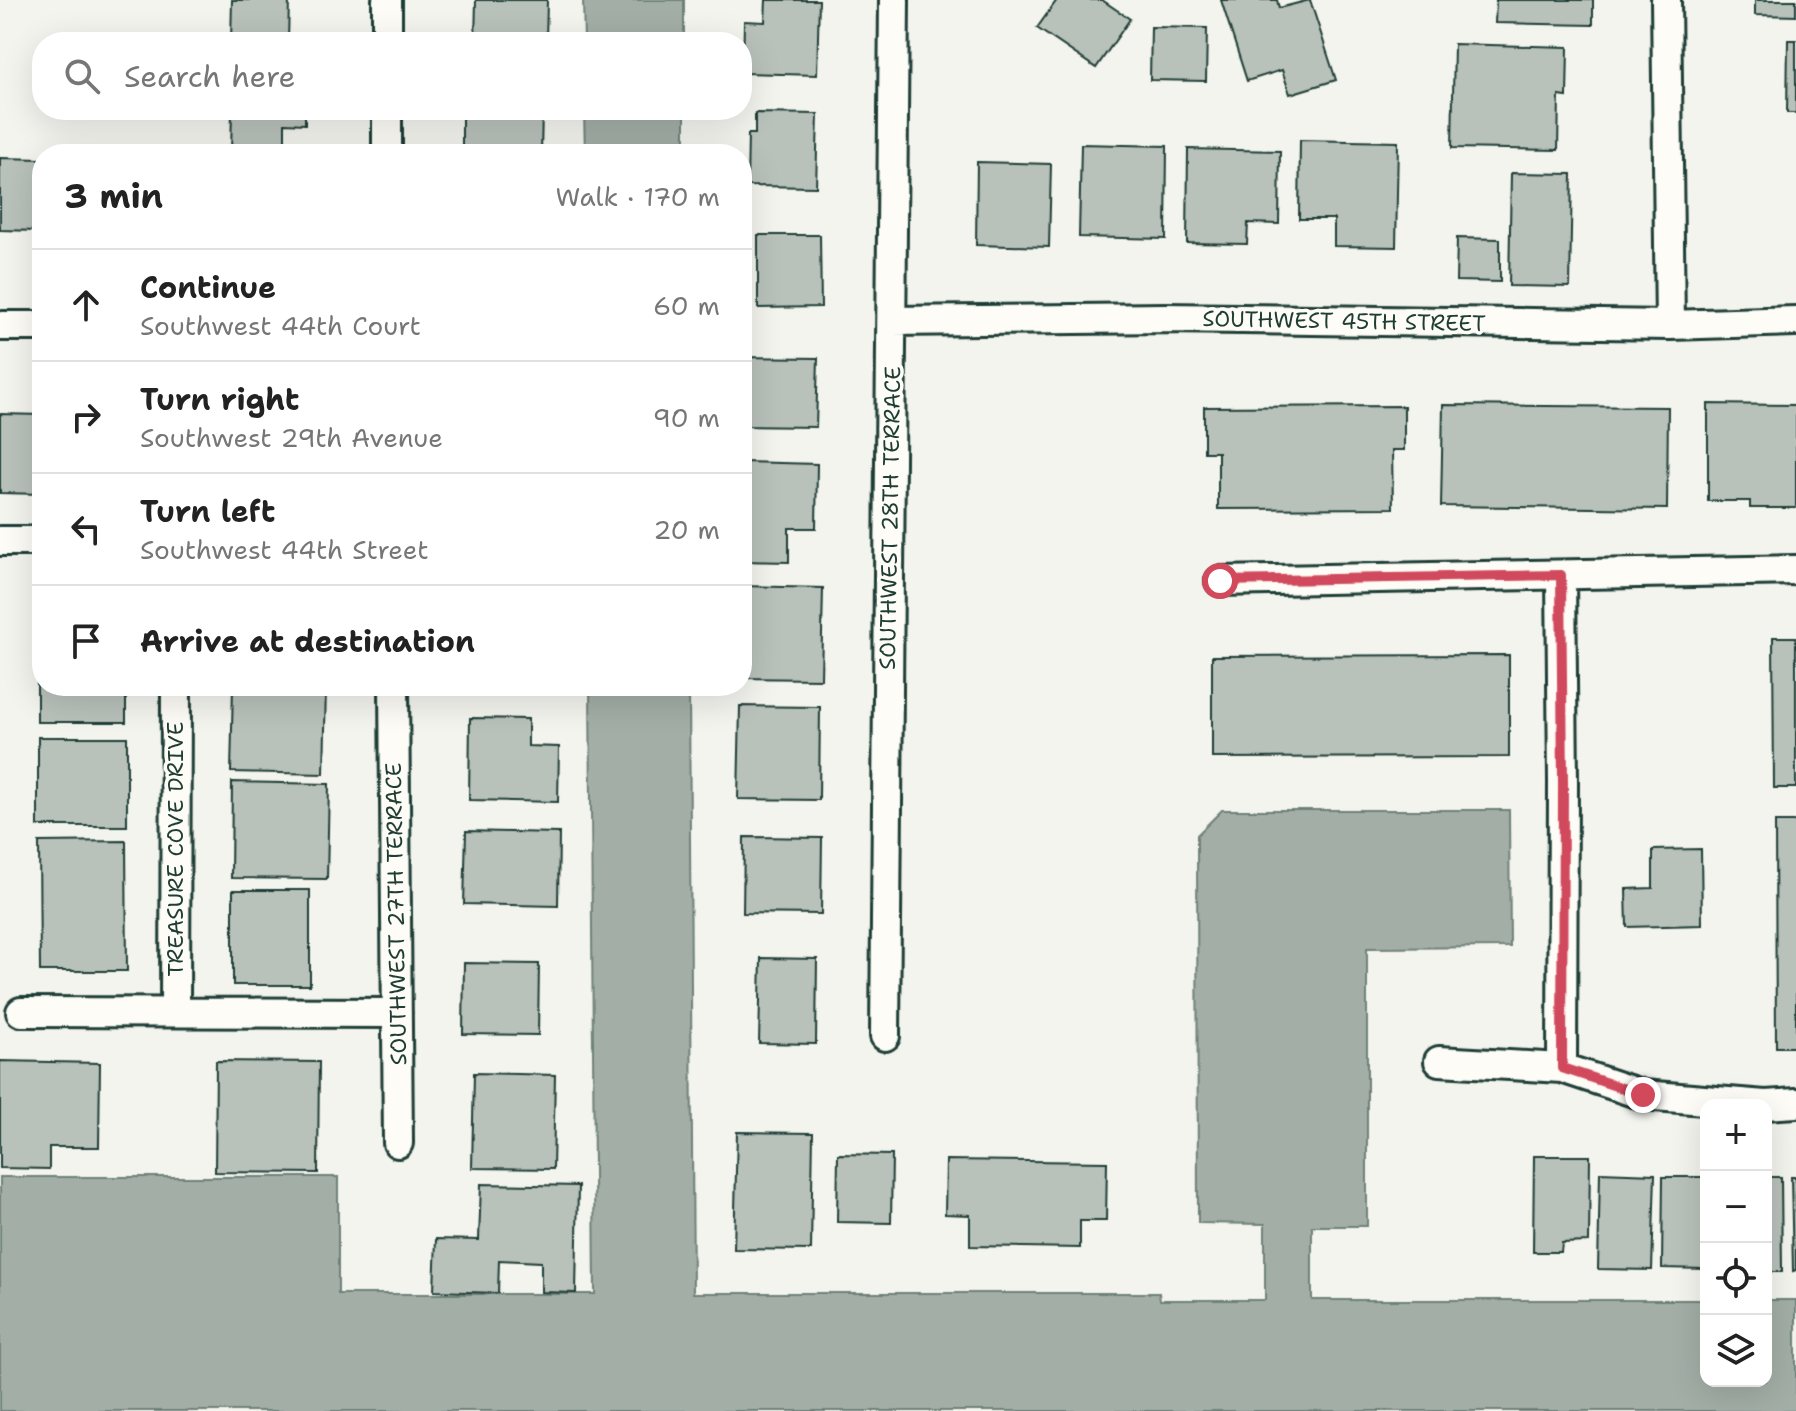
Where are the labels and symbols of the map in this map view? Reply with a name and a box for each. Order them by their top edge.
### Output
street label: SOUTHWEST 45TH STREET [1202,304,1486,338]
street label: SOUTHWEST 28TH TERRACE [873,366,907,670]
route start [1202,563,1238,599]
street label: TREASURE COVE DRIVE [161,721,190,977]
street label: SOUTHWEST 27TH TERRACE [379,762,413,1066]
route end [1625,1077,1661,1113]

